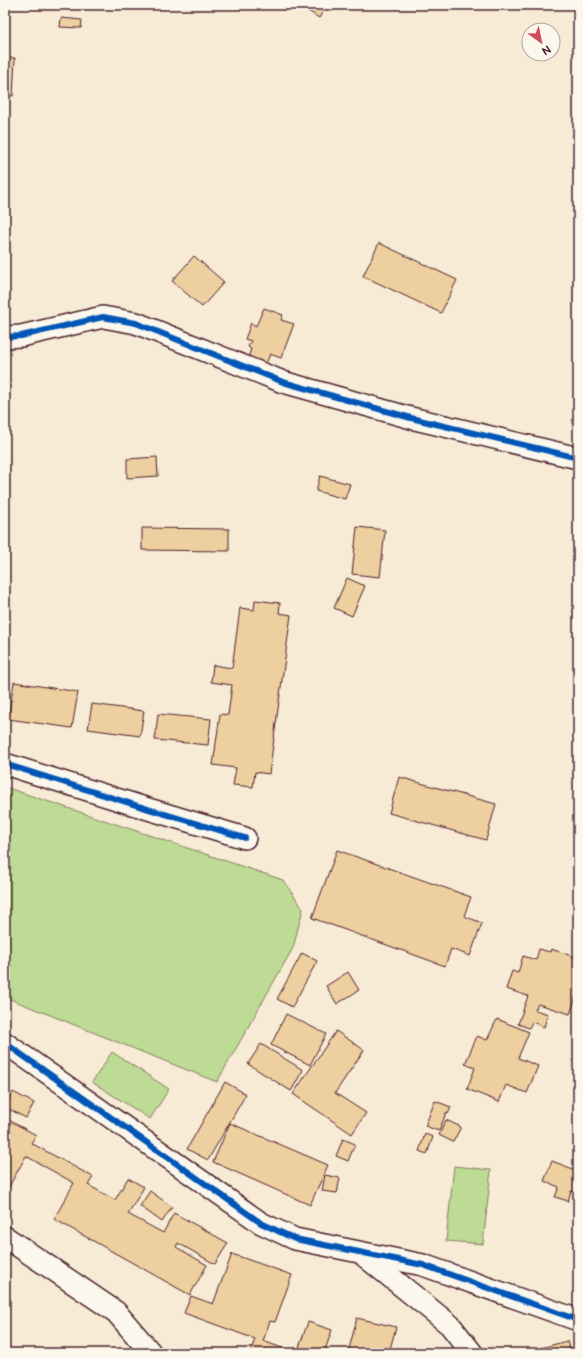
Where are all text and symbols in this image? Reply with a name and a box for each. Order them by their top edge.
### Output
north arrow [521,22,561,62]
text: N [539,42,553,58]

